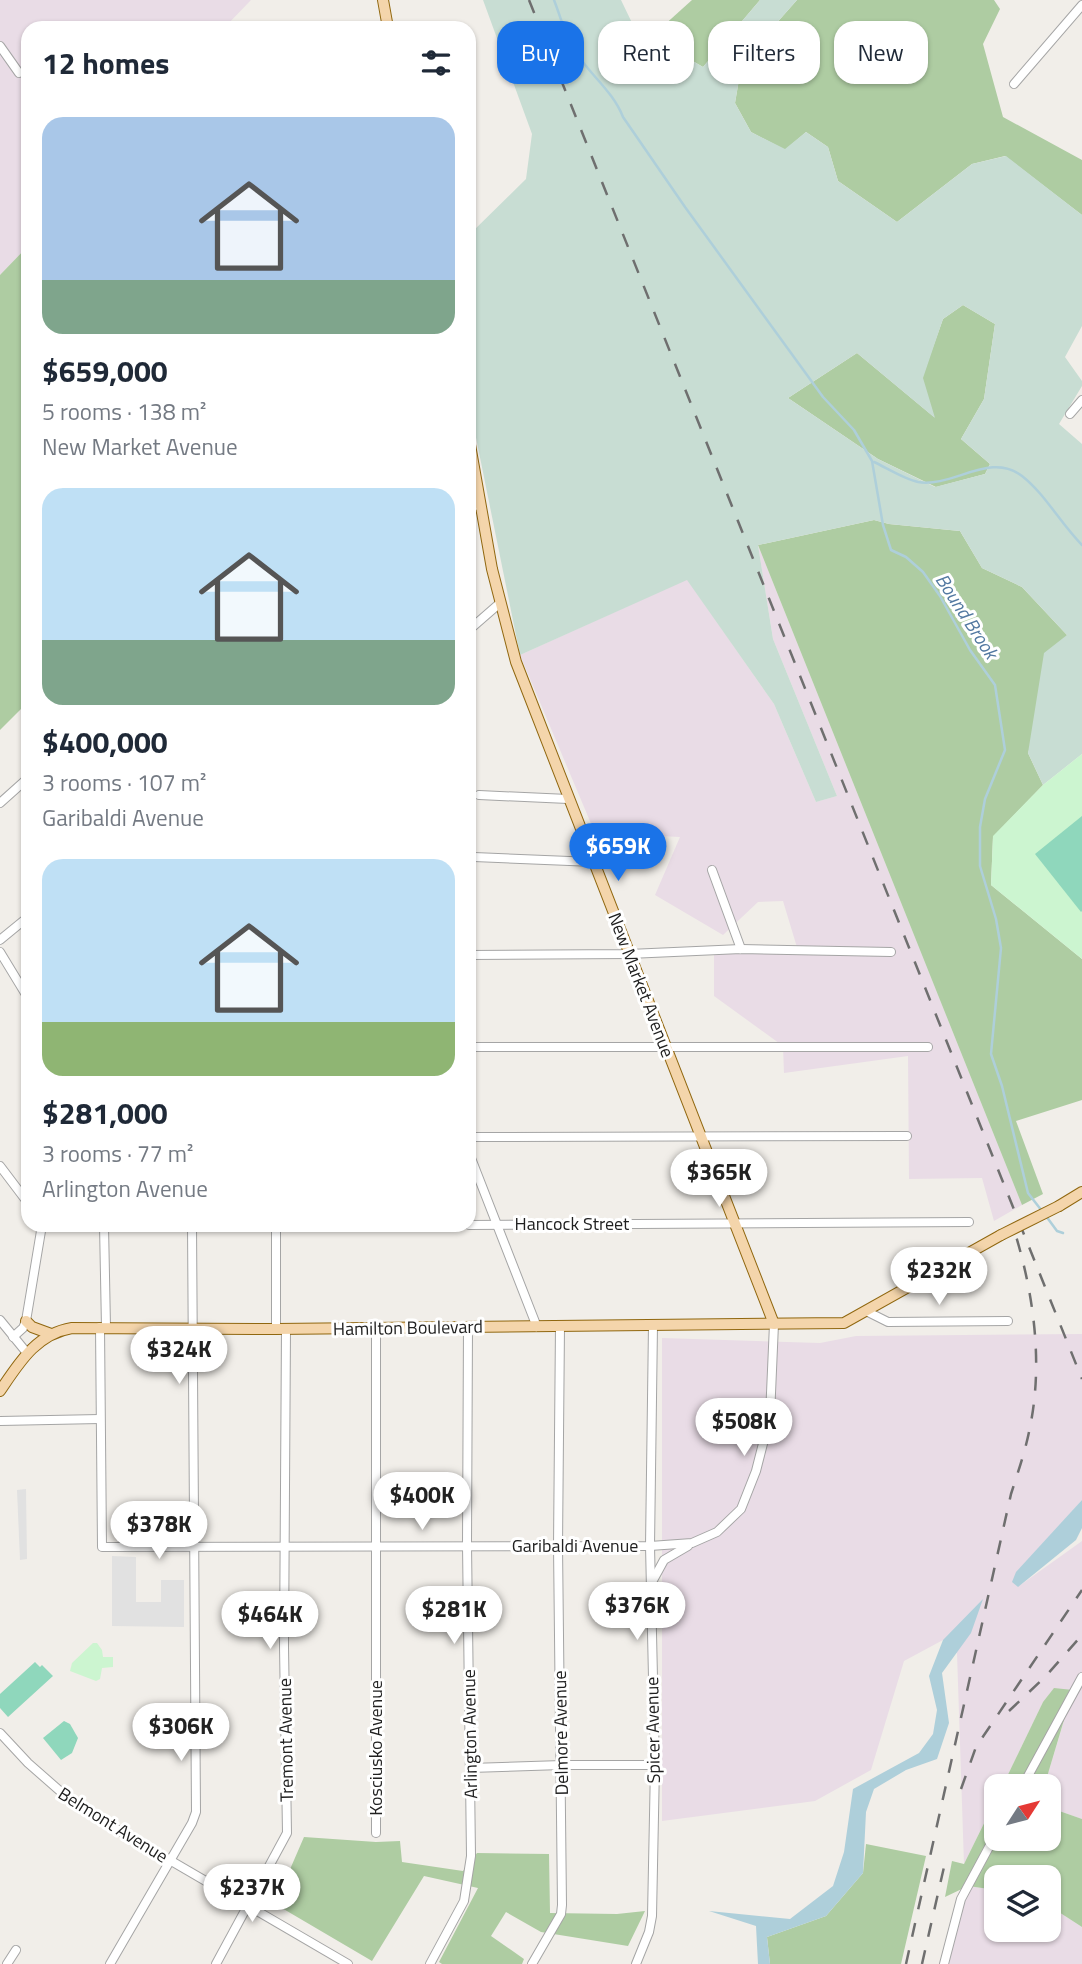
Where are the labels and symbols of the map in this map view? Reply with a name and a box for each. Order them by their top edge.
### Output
water label: Bound Brook [929,567,1007,666]
pin: $659K [569,824,667,883]
street label: New Market Avenue [601,908,682,1061]
pin: $365K [670,1150,768,1209]
street label: Hancock Street [515,1210,630,1237]
pin: $232K [890,1248,988,1307]
street label: Hamilton Boulevard [333,1313,483,1342]
pin: $324K [130,1326,228,1386]
pin: $508K [695,1398,793,1458]
pin: $400K [373,1472,471,1532]
pin: $378K [110,1502,208,1561]
street label: Garibaldi Avenue [512,1532,638,1559]
pin: $376K [588,1582,686,1642]
pin: $281K [405,1586,503,1646]
pin: $464K [221,1592,319,1651]
street label: Arlington Avenue [455,1669,484,1799]
street label: Delmore Avenue [546,1670,575,1796]
street label: Spicer Avenue [638,1677,667,1783]
street label: Tremont Avenue [271,1678,300,1802]
street label: Kosciusko Avenue [362,1680,389,1816]
pin: $306K [132,1704,230,1763]
north arrow [984,1774,1060,1852]
street label: Belmont Avenue [53,1780,173,1869]
pin: $237K [203,1864,301,1924]

